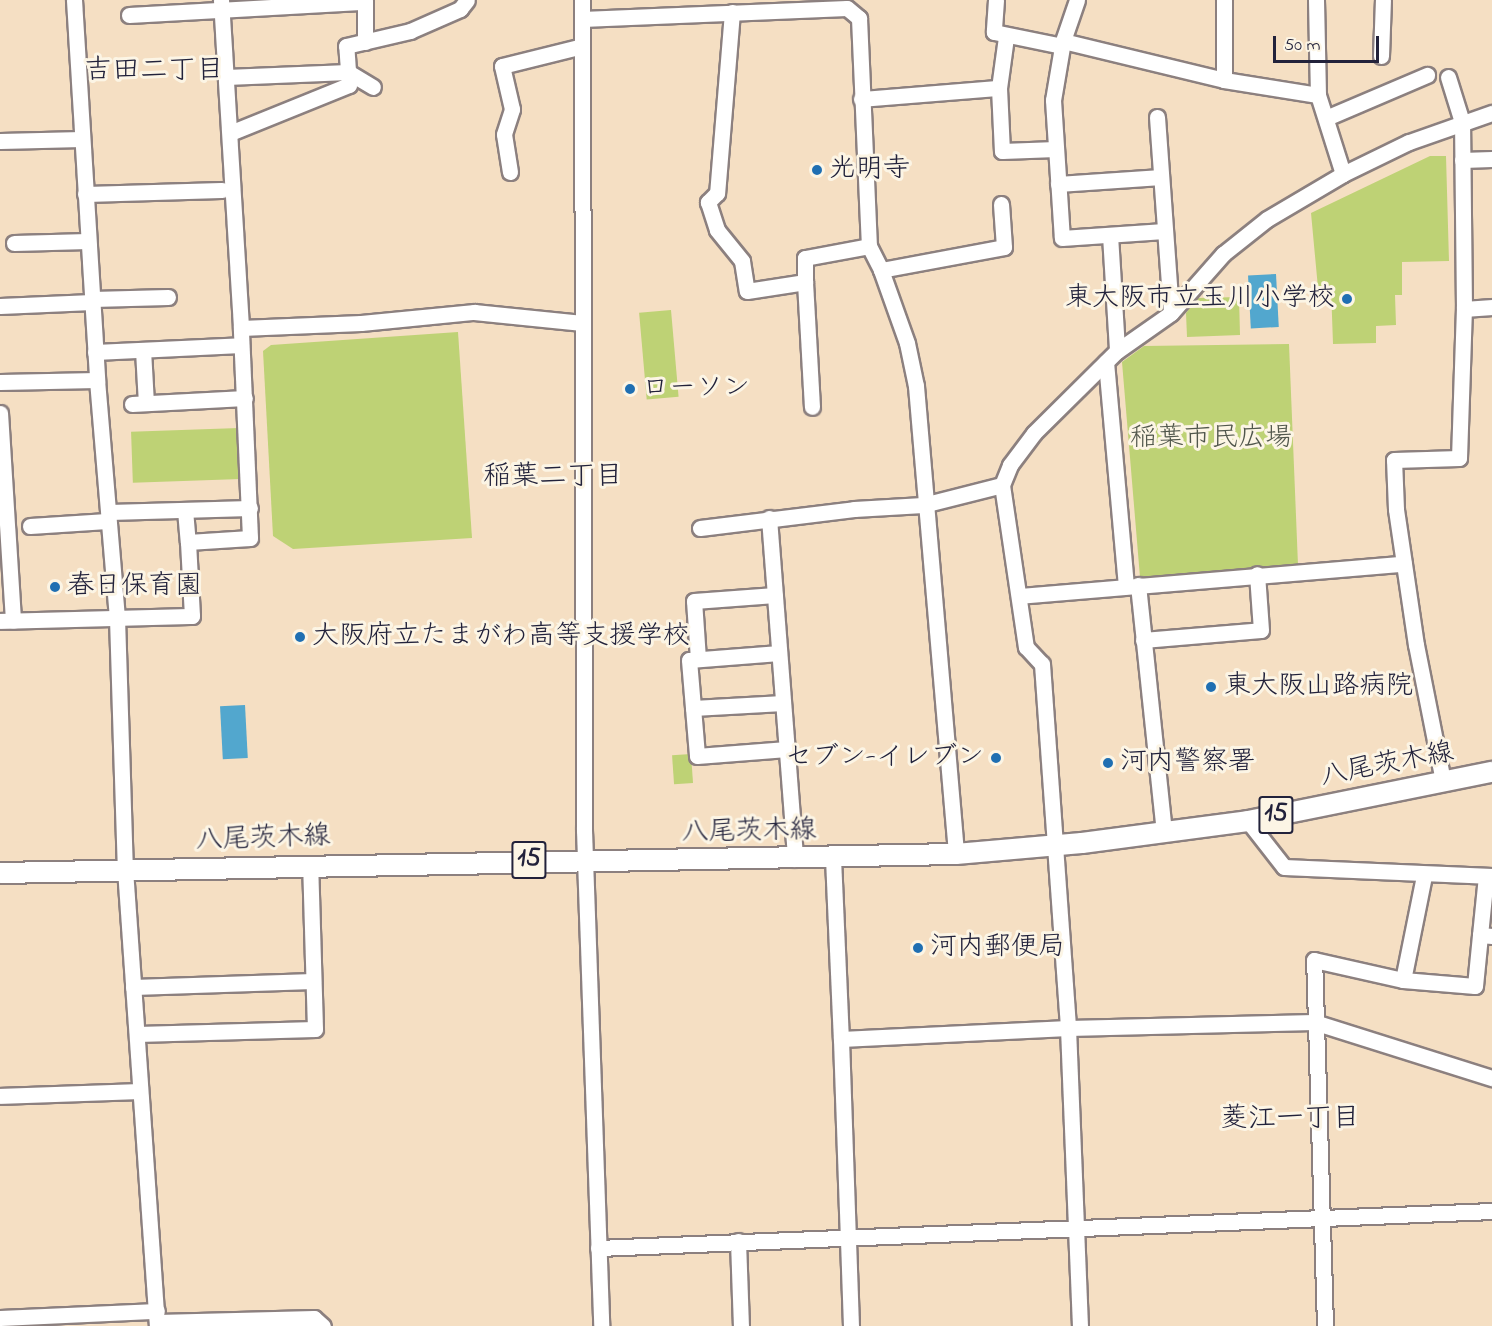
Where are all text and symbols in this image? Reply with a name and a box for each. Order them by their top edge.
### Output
scale bar [1276,24,1382,62]
text: 50 m [1284,33,1321,59]
district label: 吉田二丁目 [84,55,224,89]
place label: 光明寺 [829,154,910,186]
marker: 光明寺 [810,163,824,177]
place label: 東大阪市立玉川小学校 [1065,283,1335,315]
marker: 東大阪市立玉川小学校 [1340,292,1354,306]
place label: ローソン [642,373,750,405]
marker: ローソン [623,382,637,396]
park label: 稲葉市民広場 [1130,423,1292,455]
district label: 稲葉二丁目 [483,461,623,495]
place label: 春日保育園 [67,571,202,603]
marker: 春日保育園 [48,580,62,594]
place label: 大阪府立たまがわ高等支援学校 [312,621,690,653]
marker: 大阪府立たまがわ高等支援学校 [293,630,307,644]
place label: 東大阪山路病院 [1224,671,1413,703]
marker: 東大阪山路病院 [1202,678,1220,696]
street label: 八尾茨木線 [1318,736,1456,794]
place label: セブン-イレブン [785,742,984,774]
place label: 河内警察署 [1120,747,1255,779]
marker: セブン-イレブン [989,751,1003,765]
marker: 河内警察署 [1101,756,1115,770]
road number: 15 [1258,792,1294,838]
street label: 八尾茨木線 [681,815,817,849]
street label: 八尾茨木線 [195,820,331,858]
road number: 15 [511,837,547,883]
place label: 河内郵便局 [930,932,1065,964]
marker: 河内郵便局 [911,941,925,955]
district label: 菱江一丁目 [1220,1103,1360,1137]

